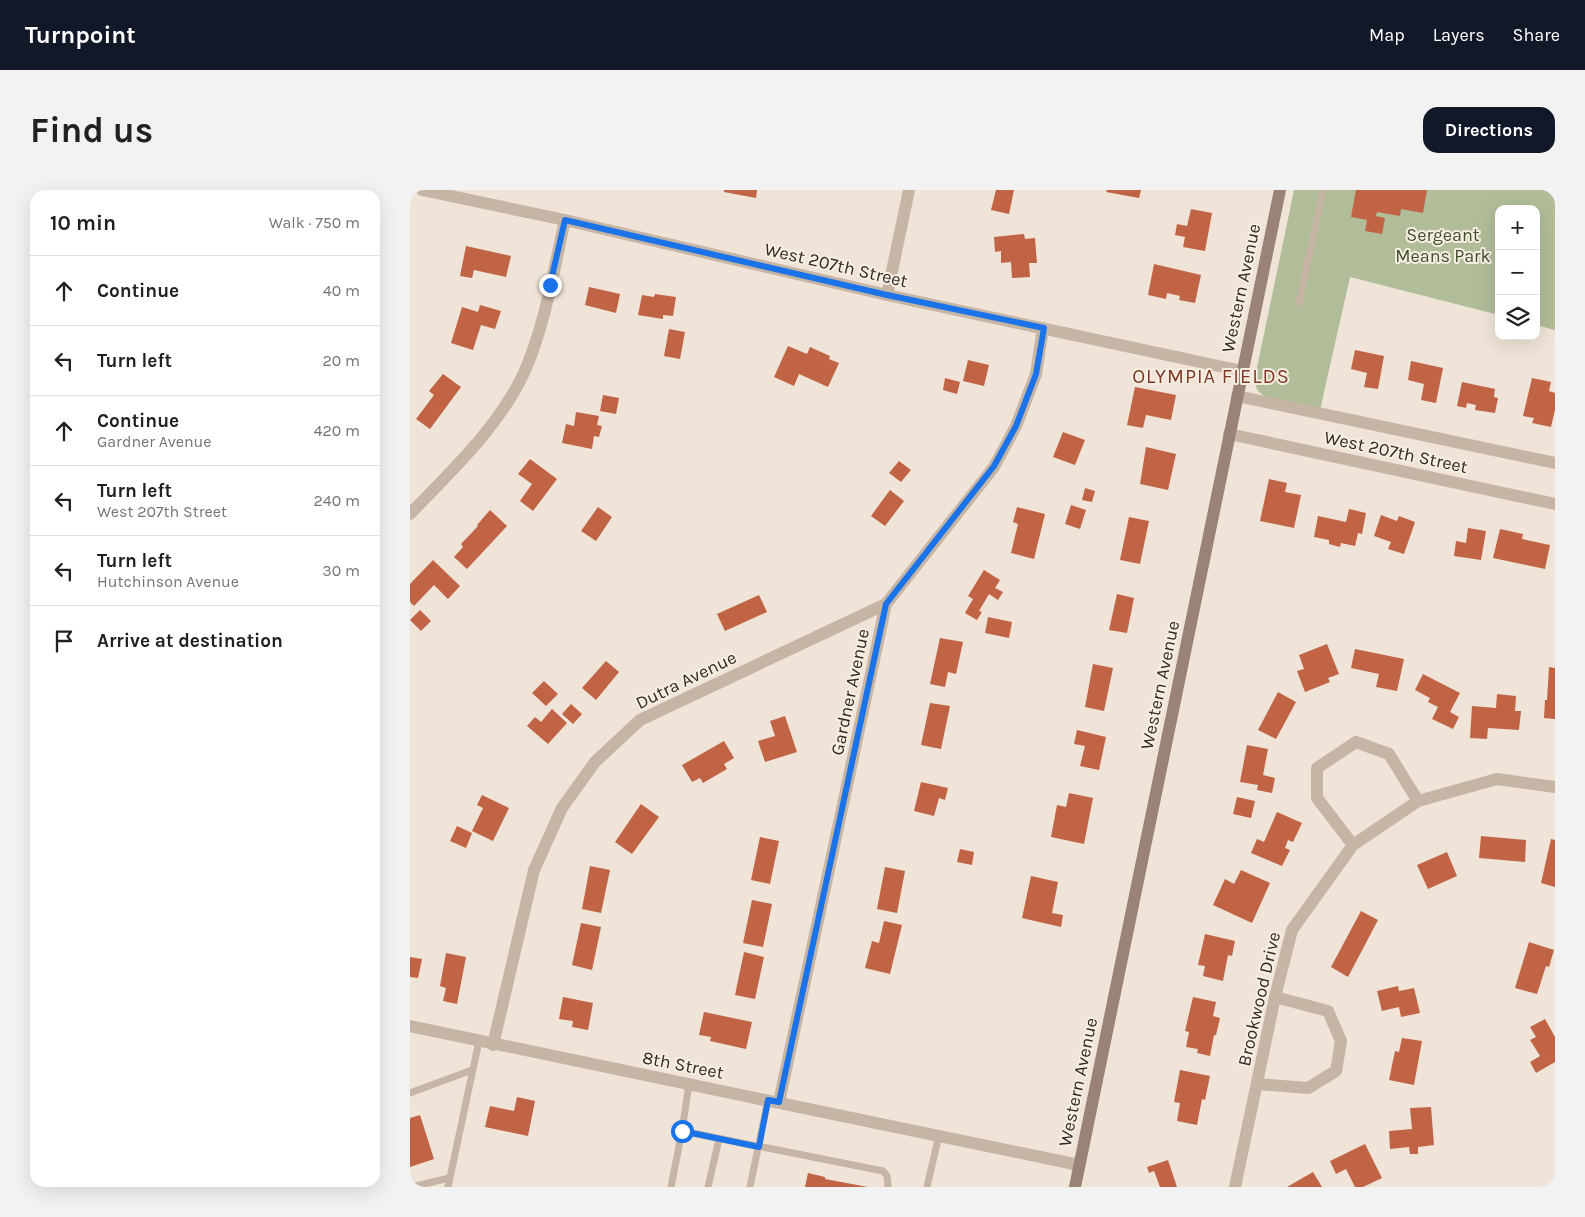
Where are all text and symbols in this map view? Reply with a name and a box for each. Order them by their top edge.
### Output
text: Turnpoint [25,21,136,49]
text: Map [1369,24,1405,46]
text: Layers [1433,24,1485,46]
text: Share [1513,24,1560,46]
button: Directions [1423,107,1555,153]
text: Find us [30,110,153,151]
map controls [1495,205,1540,340]
button: + [1495,205,1540,250]
text: 10 min [50,211,116,235]
text: Walk · 750 m [269,213,360,232]
street label: Western Avenue [1217,222,1265,354]
park label: Sergeant Means Park [1395,224,1491,267]
street label: West 207th Street [762,238,910,292]
button: − [1495,250,1540,295]
route end [539,274,562,297]
icon: ahead [50,277,78,305]
text: Continue [97,280,179,302]
text: 40 m [323,281,360,300]
button: layers [1495,295,1540,340]
icon: left [50,347,78,375]
text: Turn left [97,350,172,372]
text: 20 m [322,351,360,370]
district label: OLYMPIA FIELDS [1132,365,1290,388]
text: Continue [97,410,179,432]
icon: ahead [50,417,78,445]
text: 420 m [314,421,360,440]
street label: West 207th Street [1322,426,1470,478]
text: Gardner Avenue [97,432,212,451]
text: Turn left [97,480,172,502]
icon: left [50,487,78,515]
text: 240 m [314,491,360,510]
text: West 207th Street [97,502,227,521]
text: Turn left [97,550,172,572]
icon: left [50,557,78,585]
text: 30 m [322,561,360,580]
text: Hutchinson Avenue [97,572,239,591]
street label: Western Avenue [1136,619,1184,751]
icon: arrive [50,627,78,655]
street label: Gardner Avenue [826,627,874,757]
text: Arrive at destination [97,630,283,652]
street label: Dutra Avenue [632,646,740,714]
street label: Brookwood Drive [1233,930,1285,1068]
street label: Western Avenue [1054,1016,1102,1148]
street label: 8th Street [640,1046,726,1084]
route start [671,1120,694,1143]

